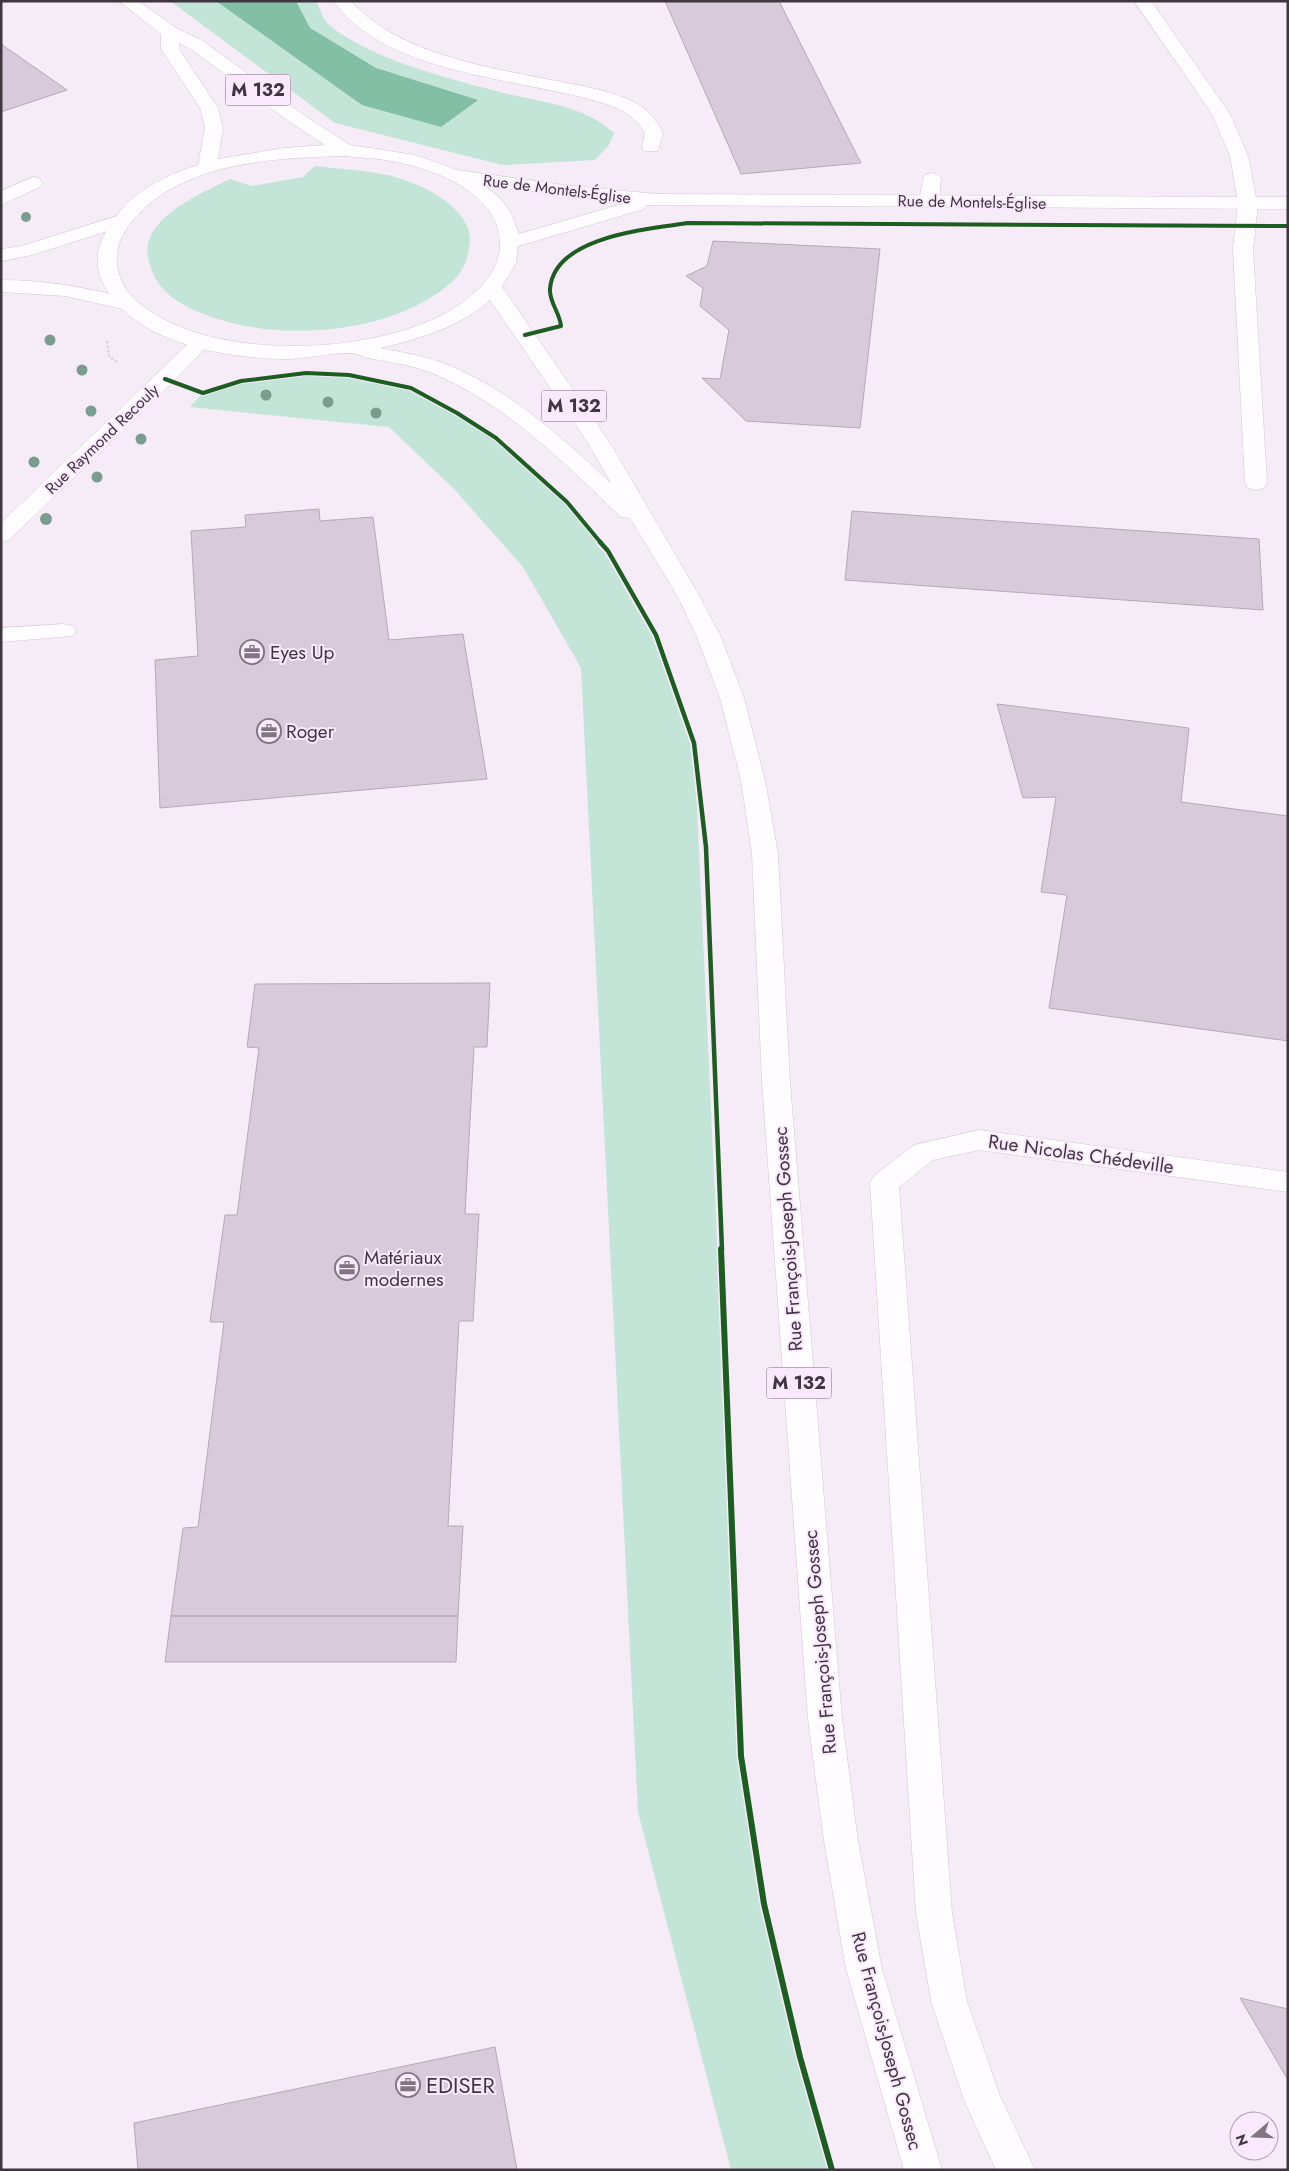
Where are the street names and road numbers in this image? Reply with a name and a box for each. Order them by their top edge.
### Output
road number: M 132 [226,74,290,106]
street label: Rue de Montels-Église [482,169,632,209]
street label: Rue de Montels-Église [897,189,1047,215]
street label: Rue Raymond Recouly [40,378,165,499]
road number: M 132 [542,391,606,422]
street label: Rue François-Joseph Gossec [767,1126,809,1352]
street label: Rue Nicolas Chédeville [987,1128,1176,1180]
road number: M 132 [766,1368,832,1399]
street label: Rue François-Joseph Gossec [797,1529,843,1755]
street label: Rue François-Joseph Gossec [845,1929,929,2153]

